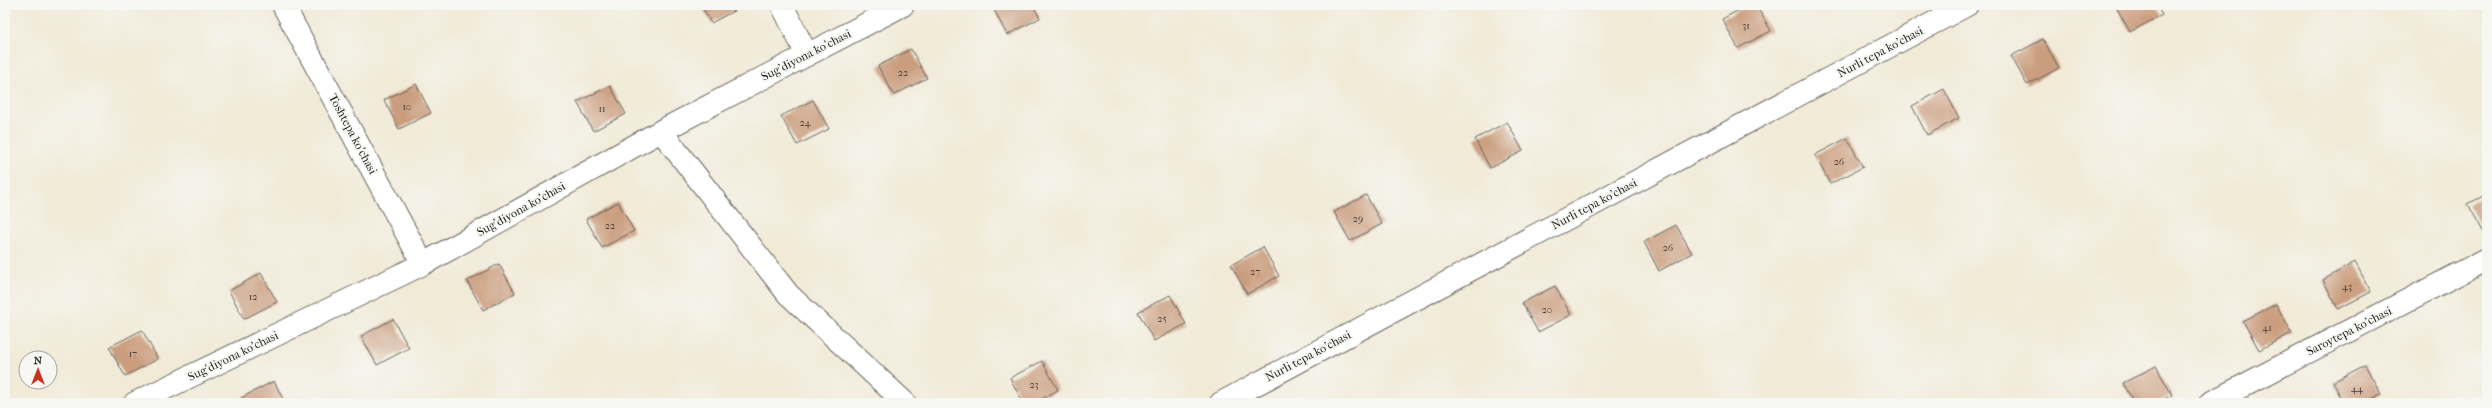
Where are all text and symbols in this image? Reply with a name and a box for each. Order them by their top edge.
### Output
house number: 31 [1742,20,1750,32]
street label: Nurli tepa ko'chasi [1835,23,1926,80]
street label: Sug'diyona ko'chasi [759,26,854,84]
house number: 22 [898,67,908,79]
street label: Toshtepa ko'chasi [326,91,380,177]
house number: 10 [402,101,412,113]
house number: 11 [598,103,606,115]
house number: 24 [799,117,812,129]
house number: 26 [1834,156,1845,168]
street label: Nurli tepa ko'chasi [1549,175,1640,232]
street label: Sug'diyona ko'chasi [474,179,568,239]
house number: 29 [1353,213,1363,225]
house number: 22 [605,220,615,232]
house number: 26 [1663,242,1674,254]
house number: 27 [1250,266,1260,278]
house number: 43 [2342,281,2352,293]
house number: 12 [249,291,257,303]
street label: Saroytepa ko'chasi [2304,303,2394,359]
house number: 20 [1542,304,1552,316]
house number: 25 [1157,313,1167,325]
house number: 41 [2262,322,2272,334]
street label: Nurli tepa ko'chasi [1263,327,1354,384]
street label: Sug'diyona ko'chasi [185,328,281,384]
house number: 17 [129,348,137,360]
north arrow [18,350,58,390]
text: N [34,354,43,367]
house number: 23 [1029,379,1039,391]
house number: 44 [2351,383,2364,395]

